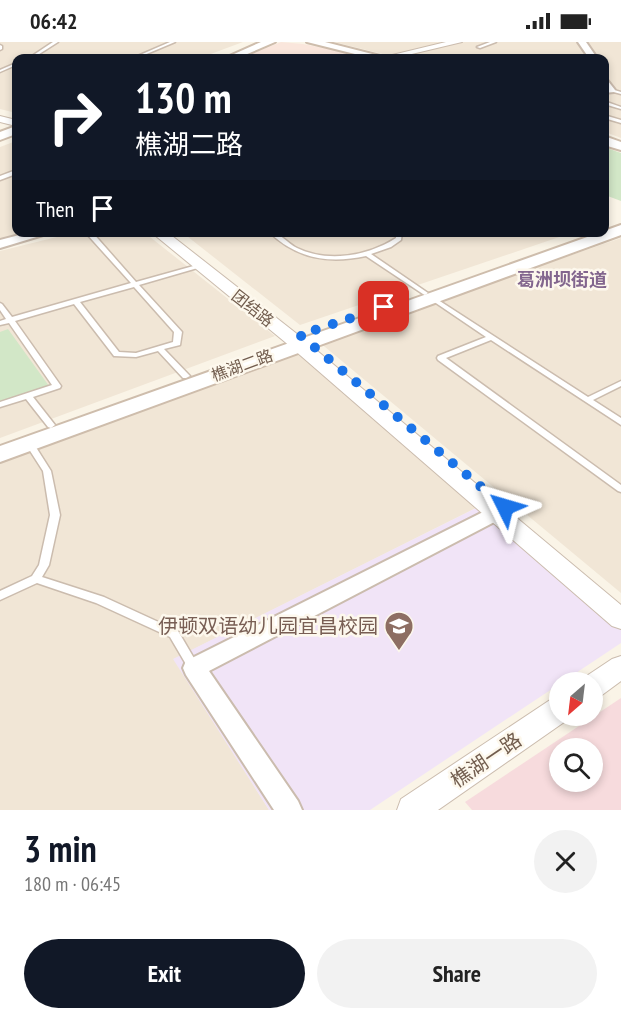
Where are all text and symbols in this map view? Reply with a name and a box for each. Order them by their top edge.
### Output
text: 06:42 [30,7,78,35]
text: 130 m [135,70,232,125]
icon: right [36,78,114,156]
text: 樵湖二路 [135,127,243,161]
icon: arrive [86,192,119,225]
text: Then [36,195,74,223]
district label: 葛洲坝街道 [517,268,607,291]
pin [358,281,409,332]
street label: 团结路 [228,285,278,331]
icon: arrive [367,290,400,323]
street label: 樵湖二路 [209,345,275,385]
position arrow [473,475,537,539]
school or university icon: 伊顿双语幼儿园宜昌校园 [383,610,415,652]
place label: 伊顿双语幼儿园宜昌校园 [158,613,378,639]
north arrow [549,672,603,726]
map controls [549,672,603,792]
street label: 樵湖一路 [446,727,526,793]
button: search [549,738,603,792]
text: 3 min [24,825,97,872]
button: close [534,830,597,893]
text: 180 m · 06:45 [24,871,121,897]
button: Exit [24,939,305,1008]
button: Share [317,939,597,1008]

